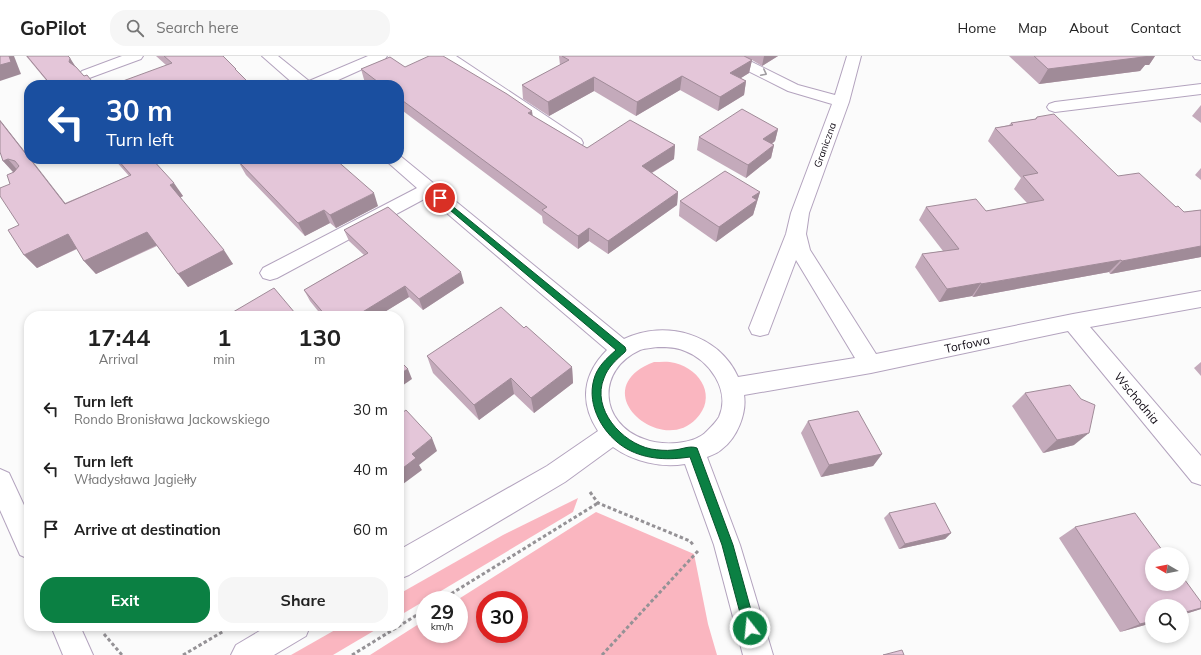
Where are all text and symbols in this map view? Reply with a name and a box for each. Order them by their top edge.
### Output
search box [110,10,390,46]
text: GoPilot [20,16,86,40]
icon: search [124,17,146,39]
text: Search here [156,18,239,37]
text: Home [957,19,996,37]
text: Map [1018,19,1047,37]
text: About [1069,19,1109,37]
text: Contact [1131,19,1181,37]
one-way arrow [760,69,767,76]
text: 30 m [106,93,172,128]
icon: left [40,96,92,148]
street label: Graniczna [811,121,839,169]
text: Turn left [106,128,174,151]
pin [423,181,457,215]
icon: arrive [429,187,451,209]
text: 17:44 [87,322,150,352]
text: 1 [217,322,231,352]
text: 130 [298,322,341,352]
street label: Torfowa [943,332,991,356]
text: Arrival [99,351,138,367]
text: min [213,351,235,367]
text: m [314,351,325,367]
street label: Wschodnia [1111,369,1163,427]
text: Turn left [74,392,133,411]
icon: left [40,398,62,420]
text: 30 m [353,400,388,419]
text: Rondo Bronisława Jackowskiego [74,411,270,427]
text: Turn left [74,452,133,471]
icon: left [40,458,62,480]
text: 40 m [353,460,388,479]
text: Władysława Jagiełły [74,471,197,487]
icon: arrive [40,518,62,540]
text: Arrive at destination [74,520,221,539]
text: 60 m [353,520,388,539]
north arrow [1145,547,1189,591]
map controls [1145,547,1189,643]
button: Exit [40,577,210,623]
button: Share [218,577,388,623]
speed limit sign: 30 [476,591,528,643]
text: 29 [430,599,454,624]
button: search [1145,599,1189,643]
position arrow [729,607,771,649]
text: km/h [431,620,453,633]

